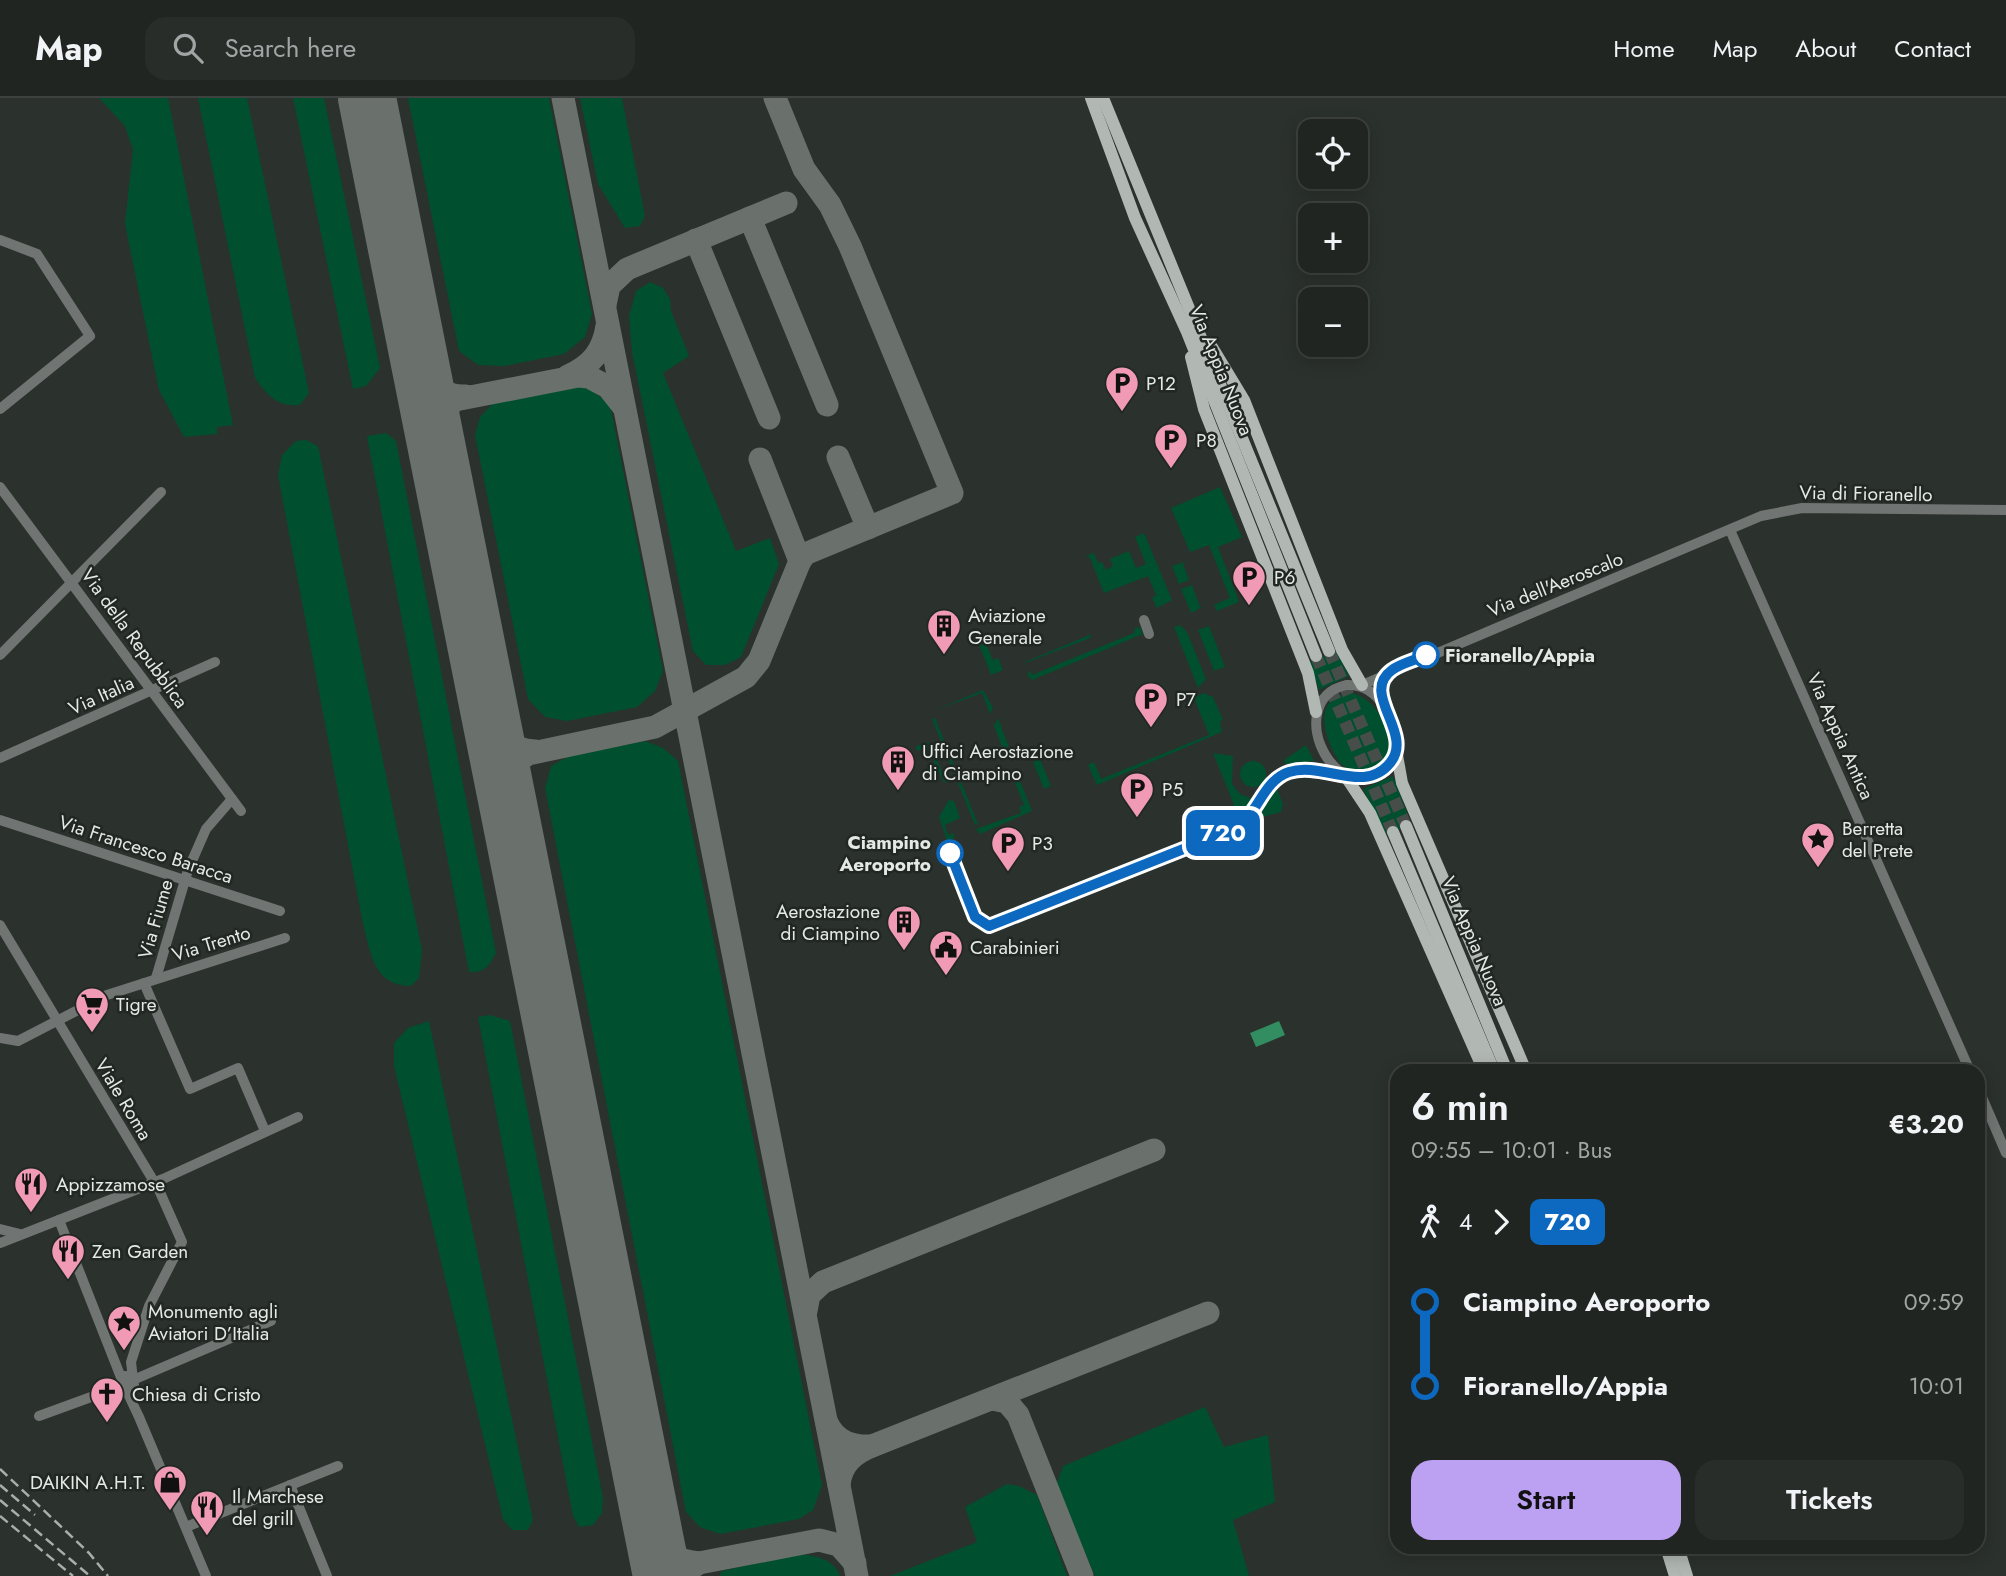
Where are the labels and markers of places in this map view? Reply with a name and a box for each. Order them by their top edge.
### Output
parking icon: P12 [1103,364,1141,413]
place label: P12 [1146,370,1176,397]
parking icon: P8 [1152,421,1190,470]
place label: P8 [1196,427,1217,454]
parking icon: P6 [1230,558,1268,607]
place label: P6 [1274,564,1295,591]
place label: Aviazione Generale [968,602,1046,651]
building icon: Aviazione Generale [925,607,963,656]
marker: Fioranello/Appia [1413,642,1439,668]
place label: Fioranello/Appia [1445,642,1595,669]
parking icon: P7 [1132,680,1170,729]
place label: P7 [1176,686,1196,713]
place label: Uffici Aerostazione di Ciampino [922,738,1074,787]
building icon: Uffici Aerostazione di Ciampino [879,743,917,792]
parking icon: P5 [1118,770,1156,819]
place label: P5 [1162,776,1183,803]
place label: Berretta del Prete [1842,815,1913,864]
place icon: Berretta del Prete [1799,820,1837,869]
parking icon: P3 [989,824,1027,873]
place label: Ciampino Aeroporto [838,829,931,878]
place label: P3 [1032,830,1053,857]
marker: Ciampino Aeroporto [937,840,963,866]
place label: Aerostazione di Ciampino [776,898,880,947]
building icon: Aerostazione di Ciampino [885,903,923,952]
public building icon: Carabinieri [927,928,965,977]
place label: Carabinieri [970,934,1060,961]
supermarket icon: Tigre [73,985,111,1034]
place label: Tigre [116,991,157,1018]
restaurant icon: Appizzamose [12,1165,50,1214]
place label: Appizzamose [56,1171,165,1198]
restaurant icon: Zen Garden [49,1232,87,1281]
place label: Zen Garden [92,1238,188,1265]
place label: Monumento agli Aviatori D’Italia [148,1298,278,1347]
place icon: Monumento agli Aviatori D’Italia [105,1303,143,1352]
church icon: Chiesa di Cristo [88,1375,126,1424]
place label: Chiesa di Cristo [132,1381,261,1408]
shop icon: DAIKIN A.H.T. [151,1463,189,1512]
place label: DAIKIN A.H.T. [30,1469,146,1496]
place label: Il Marchese del grill [232,1483,324,1532]
restaurant icon: Il Marchese del grill [188,1488,226,1537]

